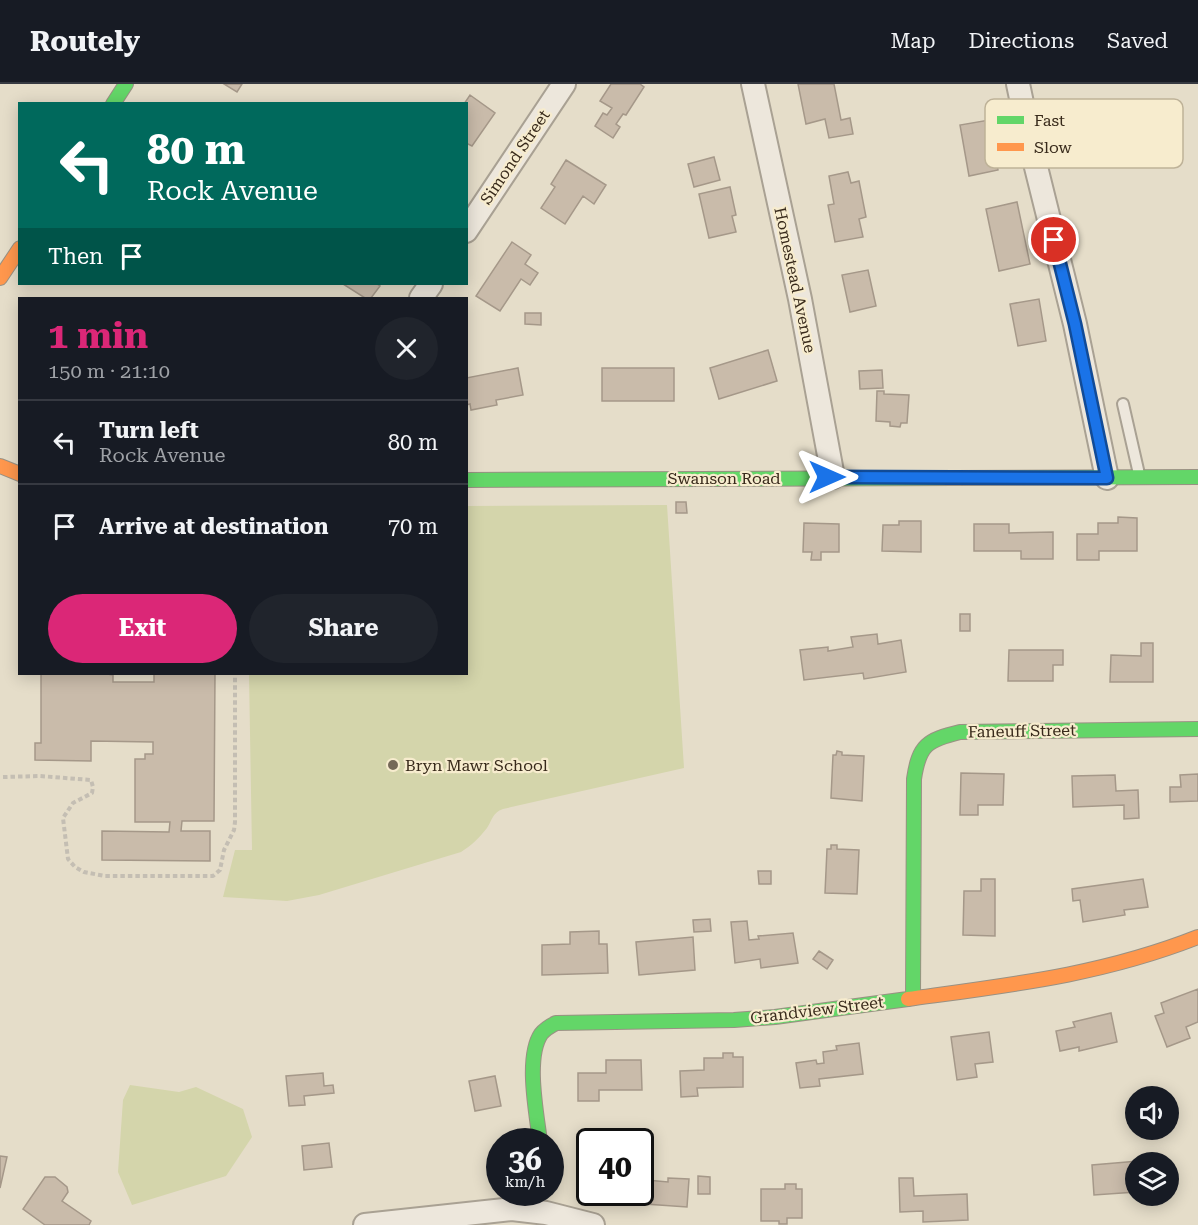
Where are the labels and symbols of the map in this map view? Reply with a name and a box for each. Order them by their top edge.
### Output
legend [985,99,1183,168]
street label: Simond Street [476,106,554,208]
text: Fast [1034,111,1065,130]
text: Slow [1034,138,1072,157]
street label: Homestead Avenue [770,205,820,355]
pin [1028,214,1079,265]
position arrow [795,445,859,509]
street label: Swanson Road [668,469,780,488]
street label: Faneuff Street [968,721,1076,741]
place label: Bryn Mawr School [405,756,548,775]
marker: Bryn Mawr School [386,758,400,772]
street label: Grandview Street [749,992,885,1028]
speed limit sign: 40 [576,1128,654,1206]

